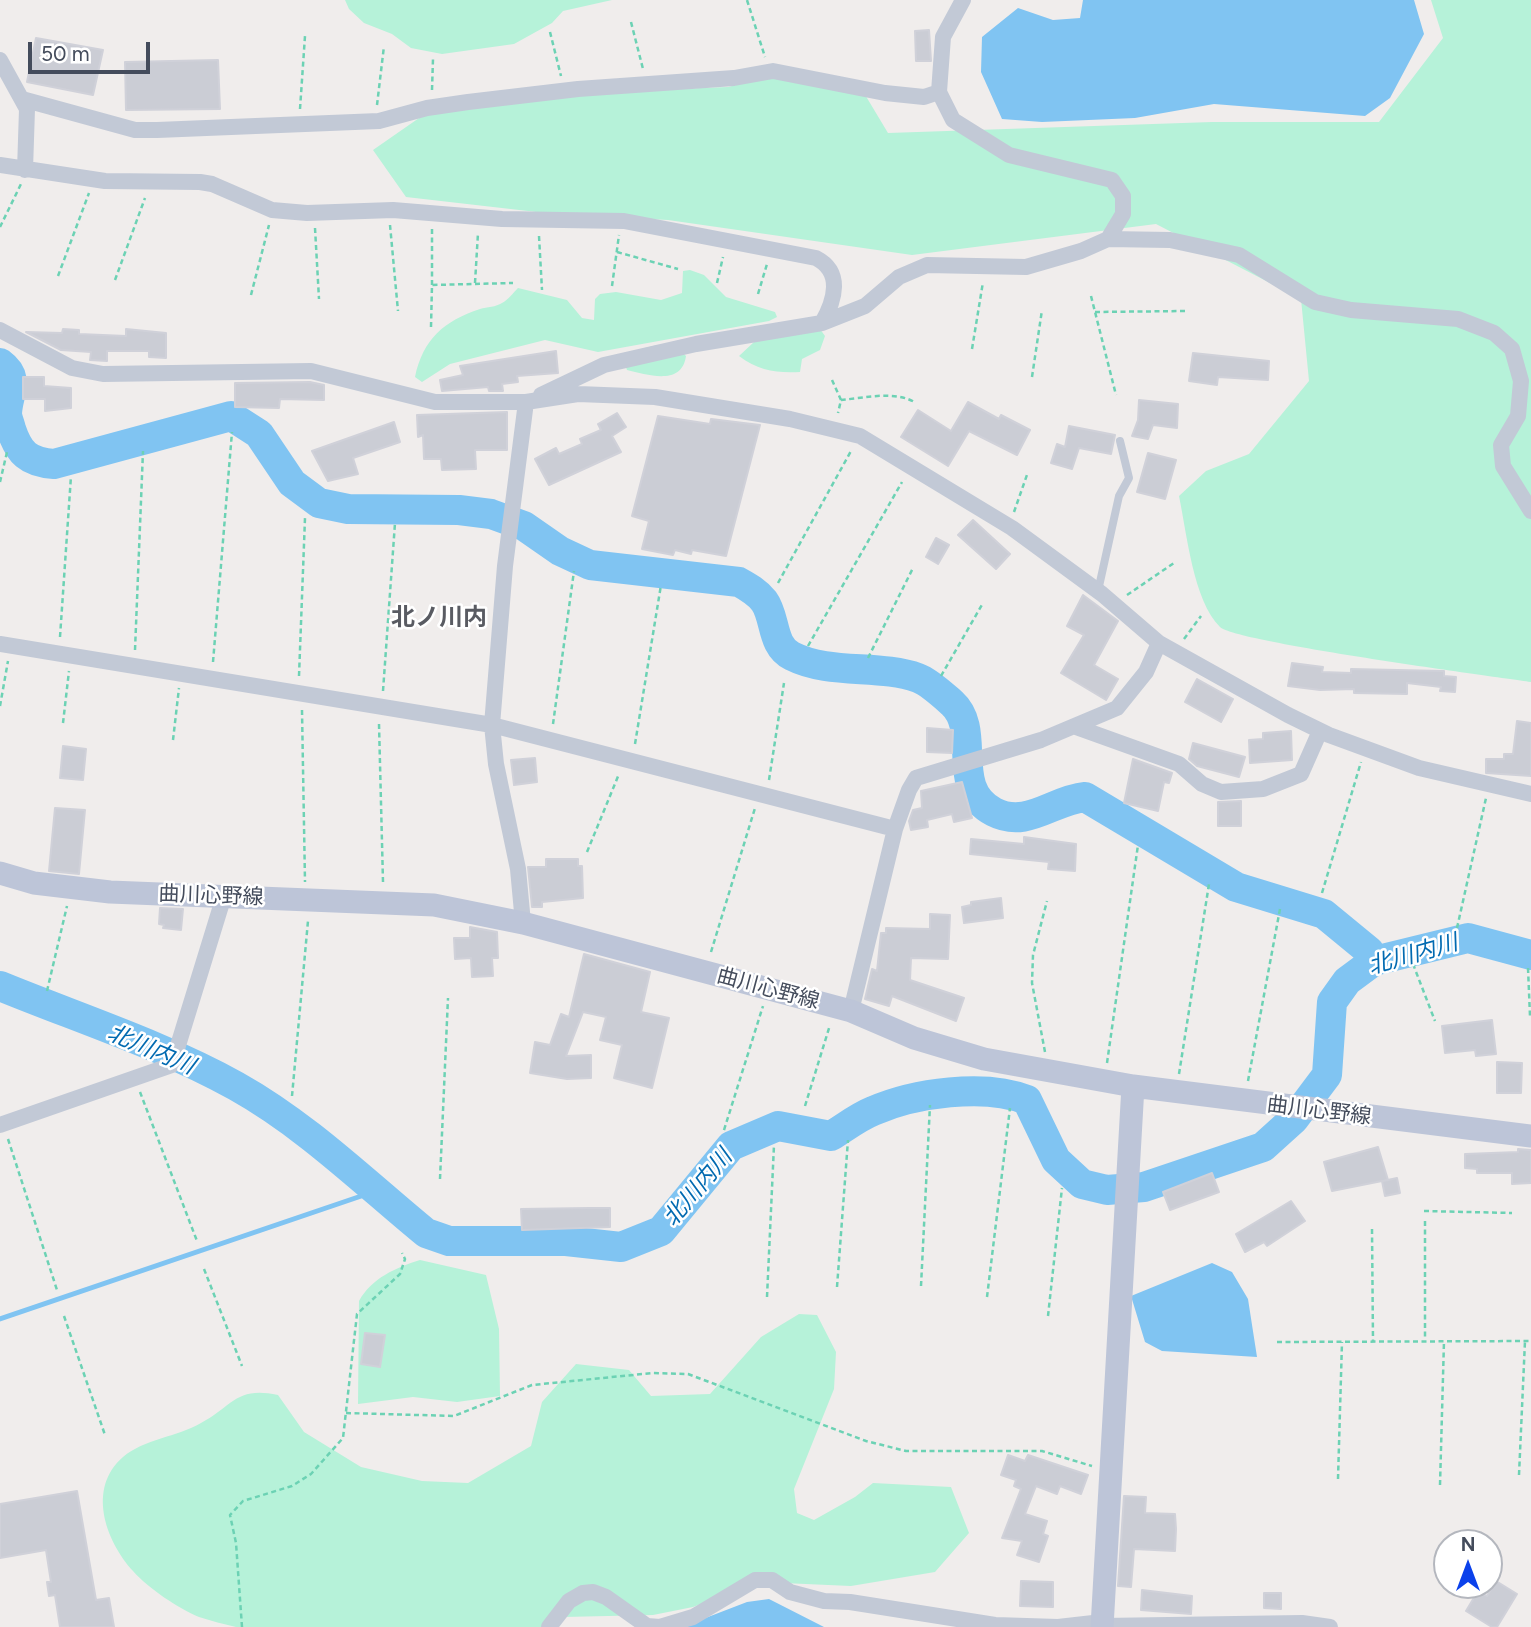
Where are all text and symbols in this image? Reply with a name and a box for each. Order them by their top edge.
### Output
scale bar [32,28,154,72]
text: 50 m [41,41,90,66]
district label: 北ノ川内 [391,604,487,632]
street label: 曲川心野線 [158,882,264,910]
water label: 北川内川 [1365,929,1461,981]
street label: 曲川心野線 [714,963,822,1015]
water label: 北川内川 [103,1019,199,1081]
street label: 曲川心野線 [1265,1092,1373,1130]
water label: 北川内川 [658,1144,738,1232]
north arrow [1433,1529,1503,1599]
text: N [1461,1533,1475,1556]

